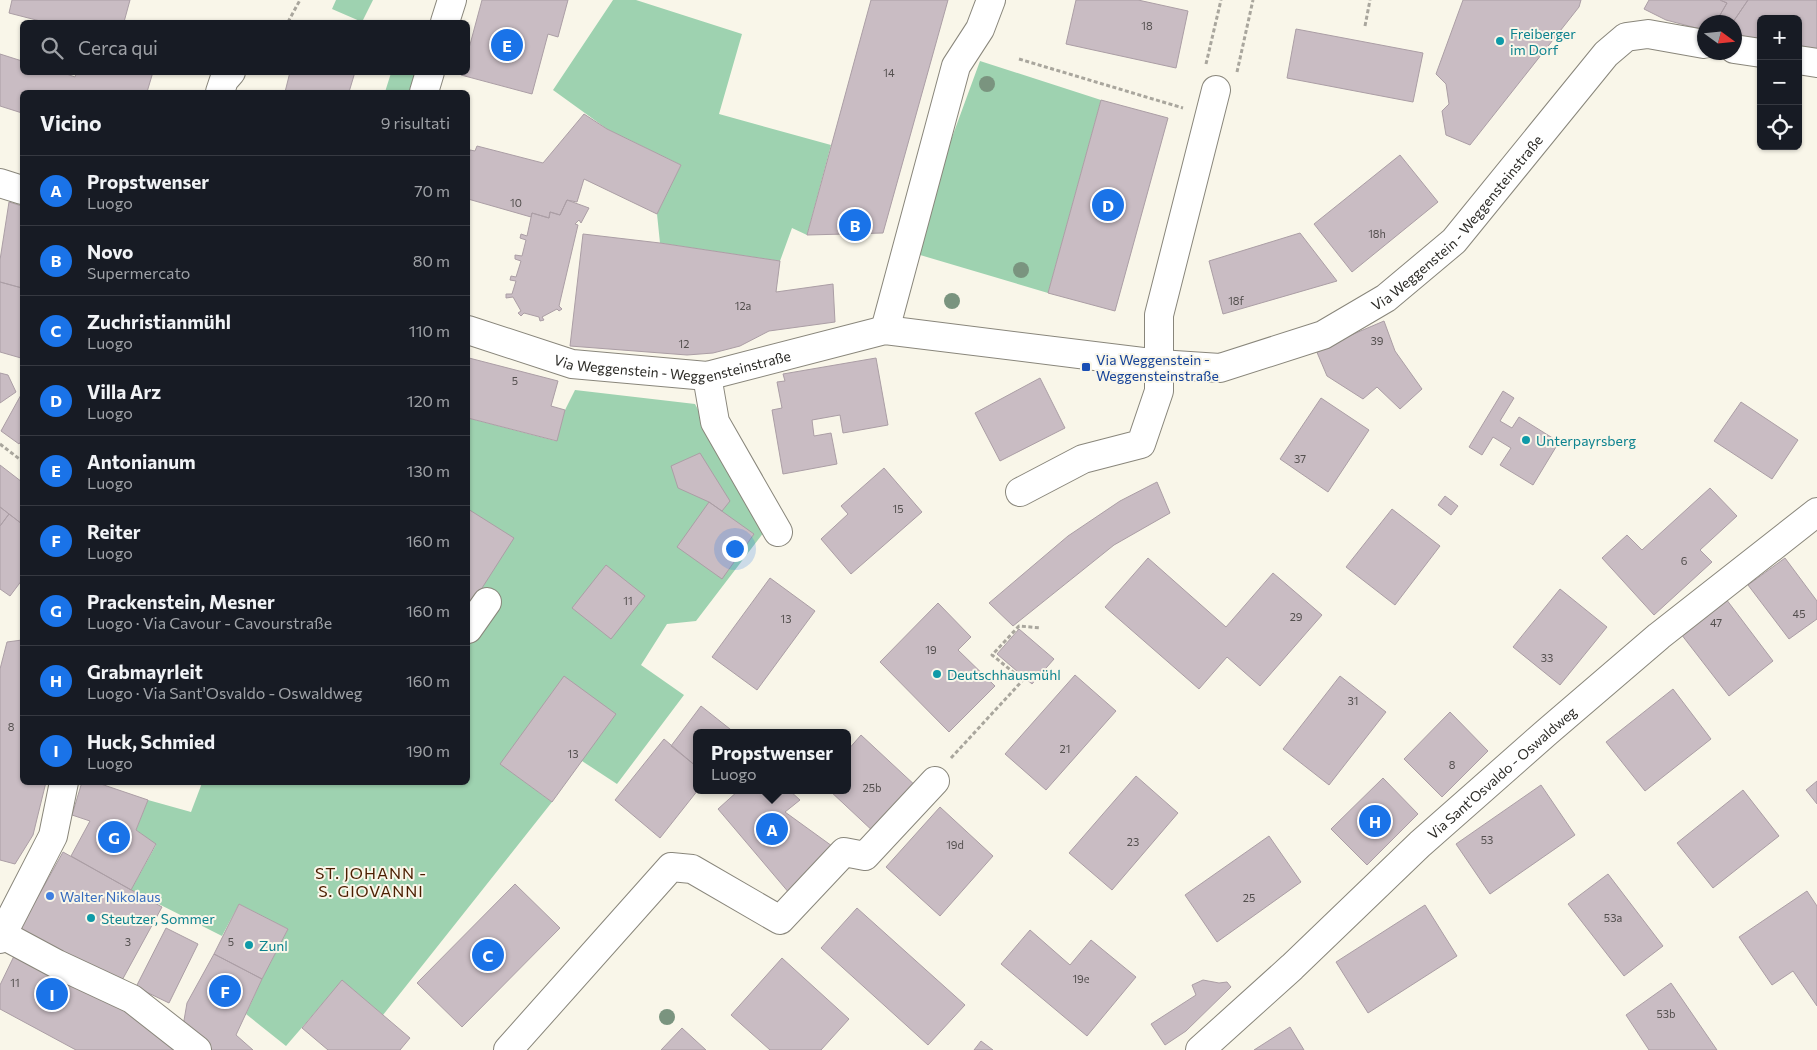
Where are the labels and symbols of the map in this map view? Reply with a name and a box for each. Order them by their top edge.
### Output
north arrow [1697,15,1742,60]
house number: 18 [1141,19,1153,32]
place label: Freiberger im Dorf [1510,25,1576,58]
pin: E [491,26,523,64]
marker: Freiberger im Dorf [1494,35,1506,47]
house number: 14 [883,66,895,79]
street label: Via Weggenstein - Weggensteinstraße [1368,131,1546,313]
pin: D [1092,186,1124,224]
house number: 10 [510,196,522,209]
pin: B [839,206,871,244]
house number: 18h [1368,227,1386,240]
house number: 18f [1228,294,1245,307]
house number: 12a [735,299,751,312]
house number: 39 [1371,334,1384,347]
house number: 12 [679,337,689,350]
street label: Via Weggenstein - Weggensteinstraße [552,346,792,385]
place label: Via Weggenstein - Weggensteinstraße [1096,351,1219,384]
marker: Via Weggenstein - Weggensteinstraße [1080,361,1092,373]
house number: 5 [512,374,518,387]
place label: Unterpayrsberg [1536,432,1637,449]
marker: Unterpayrsberg [1520,434,1532,446]
house number: 37 [1294,452,1306,465]
house number: 15 [892,502,904,515]
your location [722,536,748,562]
house number: 6 [1681,554,1688,567]
house number: 11 [623,594,633,607]
house number: 45 [1793,607,1805,620]
house number: 29 [1290,610,1303,623]
house number: 13 [781,612,791,625]
house number: 47 [1710,616,1722,629]
house number: 19 [925,643,937,656]
house number: 33 [1541,651,1553,664]
place label: Deutschhausmühl [947,666,1061,683]
marker: Deutschhausmühl [931,668,943,680]
house number: 31 [1348,694,1358,707]
street label: Via Sant'Osvaldo - Oswaldweg [1424,702,1580,842]
house number: 8 [8,720,15,733]
house number: 21 [1060,742,1070,755]
house number: 13 [568,747,578,760]
house number: 8 [1449,758,1456,771]
house number: 25b [863,781,881,794]
pin: H [1359,802,1391,840]
pin: A [756,810,788,848]
pin: G [98,818,130,856]
house number: 53 [1481,833,1493,846]
house number: 23 [1127,835,1139,848]
house number: 19d [946,838,964,851]
district label: ST. JOHANN - S. GIOVANNI [315,863,427,900]
place label: Walter Nikolaus [60,888,161,905]
marker: Walter Nikolaus [44,890,56,902]
house number: 25 [1243,891,1255,904]
place label: Steutzer, Sommer [101,910,215,927]
house number: 53a [1604,911,1622,924]
marker: Steutzer, Sommer [85,912,97,924]
house number: 3 [125,935,131,948]
house number: 5 [228,935,234,948]
pin: C [472,936,504,974]
place label: Zunl [259,937,288,954]
marker: Zunl [243,939,255,951]
pin: F [209,972,241,1010]
house number: 19e [1072,972,1090,985]
pin: I [36,975,68,1013]
house number: 11 [10,976,20,989]
house number: 53b [1656,1007,1676,1020]

